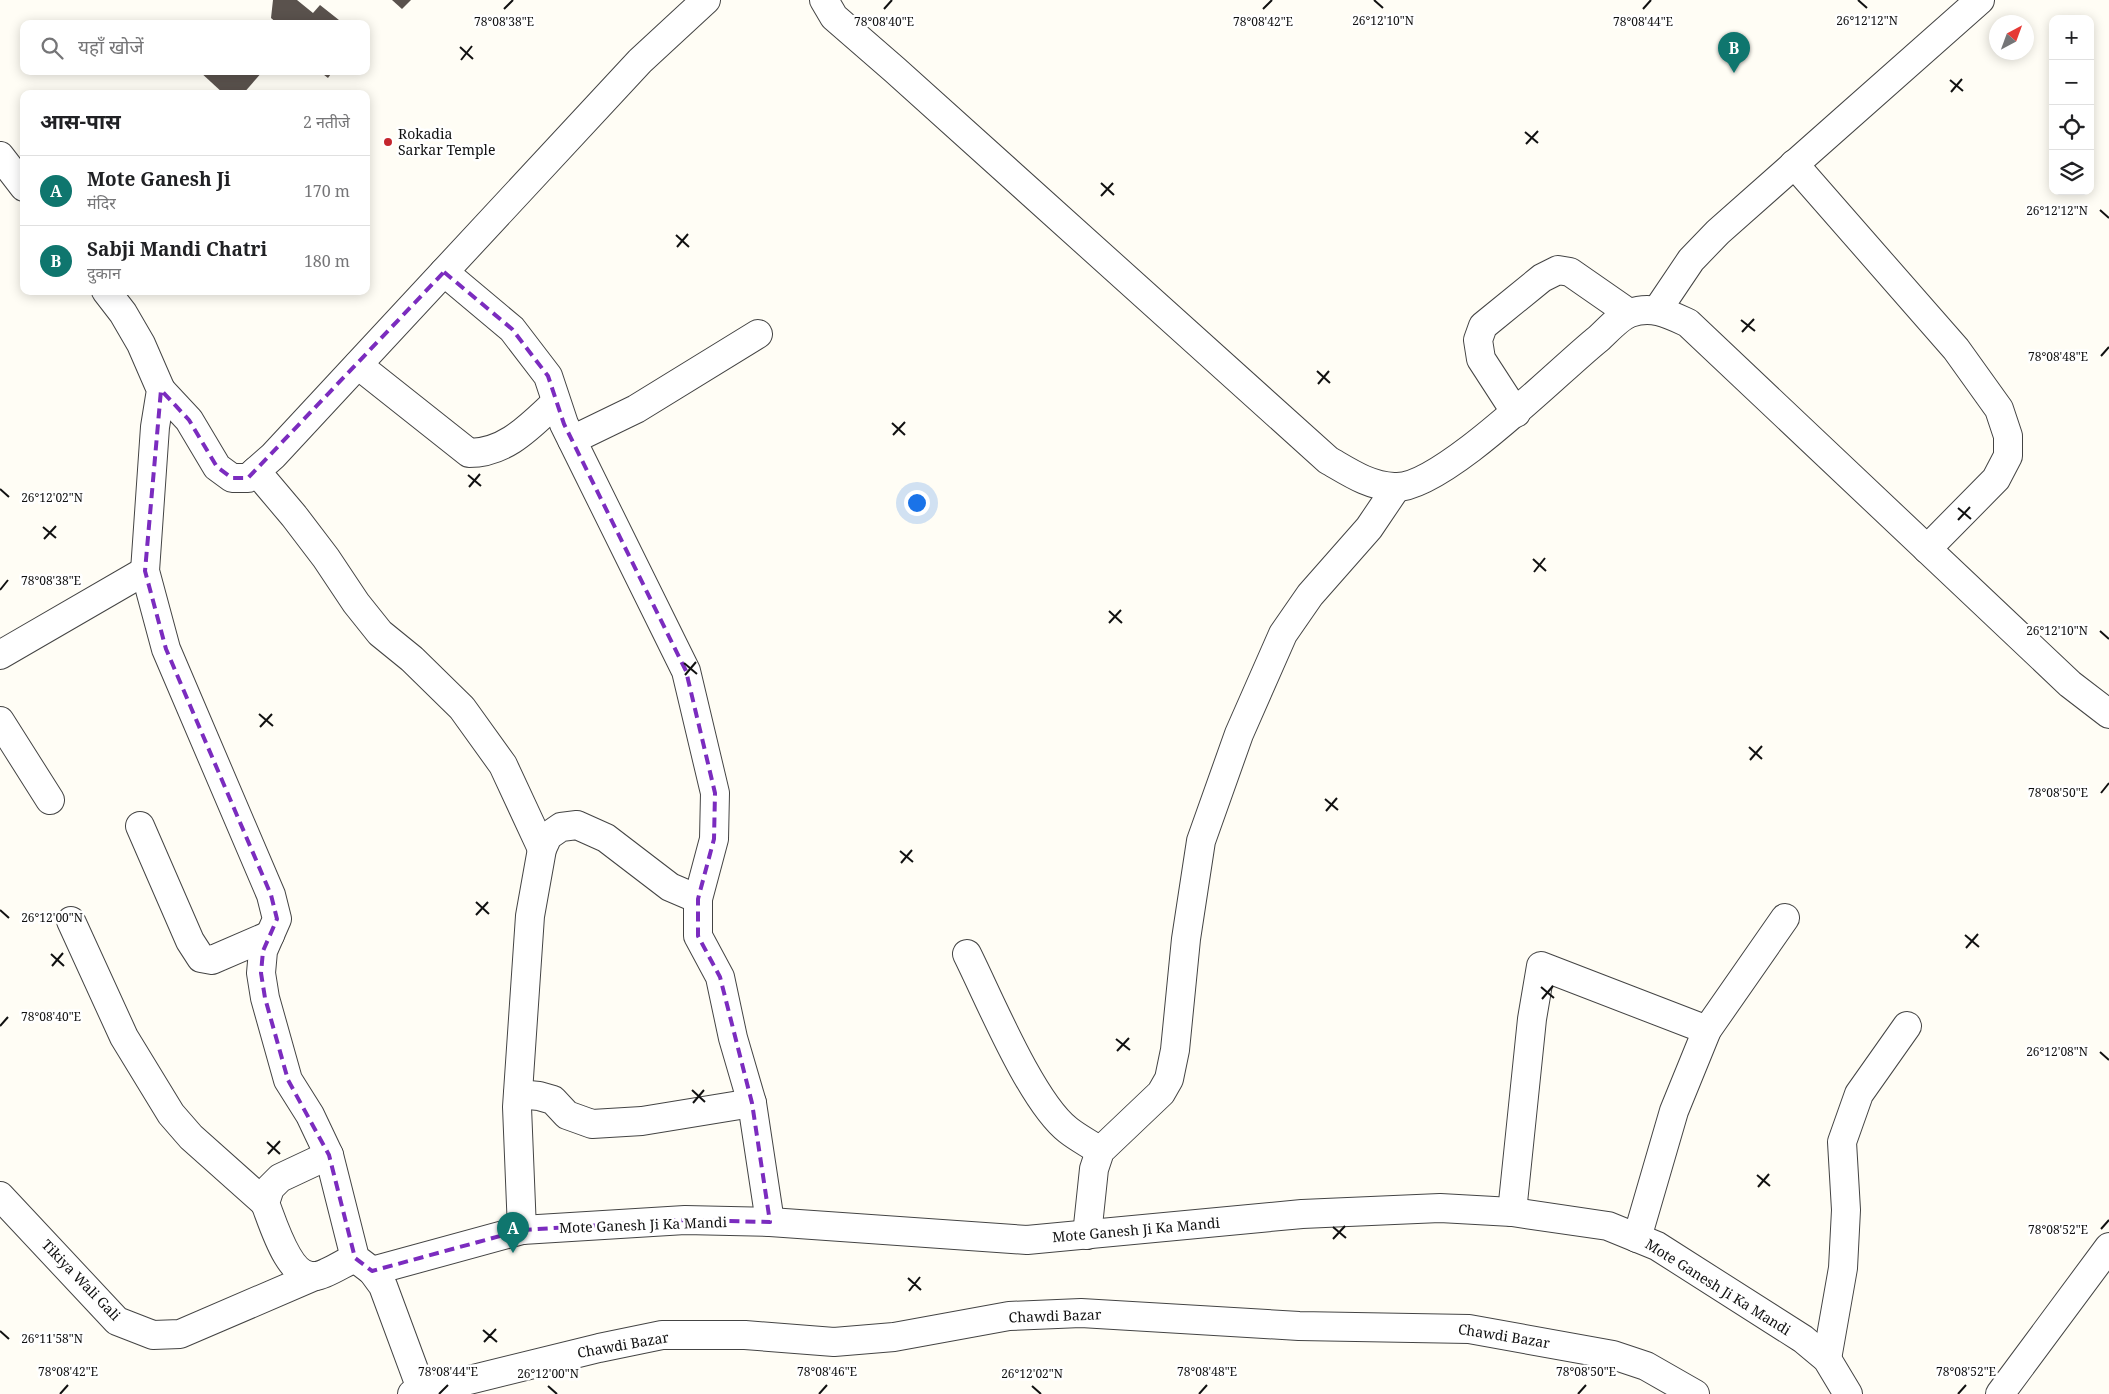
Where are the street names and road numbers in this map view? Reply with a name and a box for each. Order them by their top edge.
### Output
street label: Mote Ganesh Ji Ka Mandi [559,1212,728,1237]
street label: Mote Ganesh Ji Ka Mandi [1051,1213,1221,1246]
street label: Mote Ganesh Ji Ka Mandi [1642,1234,1795,1339]
street label: Tikiya Wali Gali [38,1235,125,1325]
street label: Chawdi Bazar [1008,1304,1102,1327]
street label: Chawdi Bazar [1457,1319,1552,1352]
street label: Chawdi Bazar [576,1327,671,1362]

